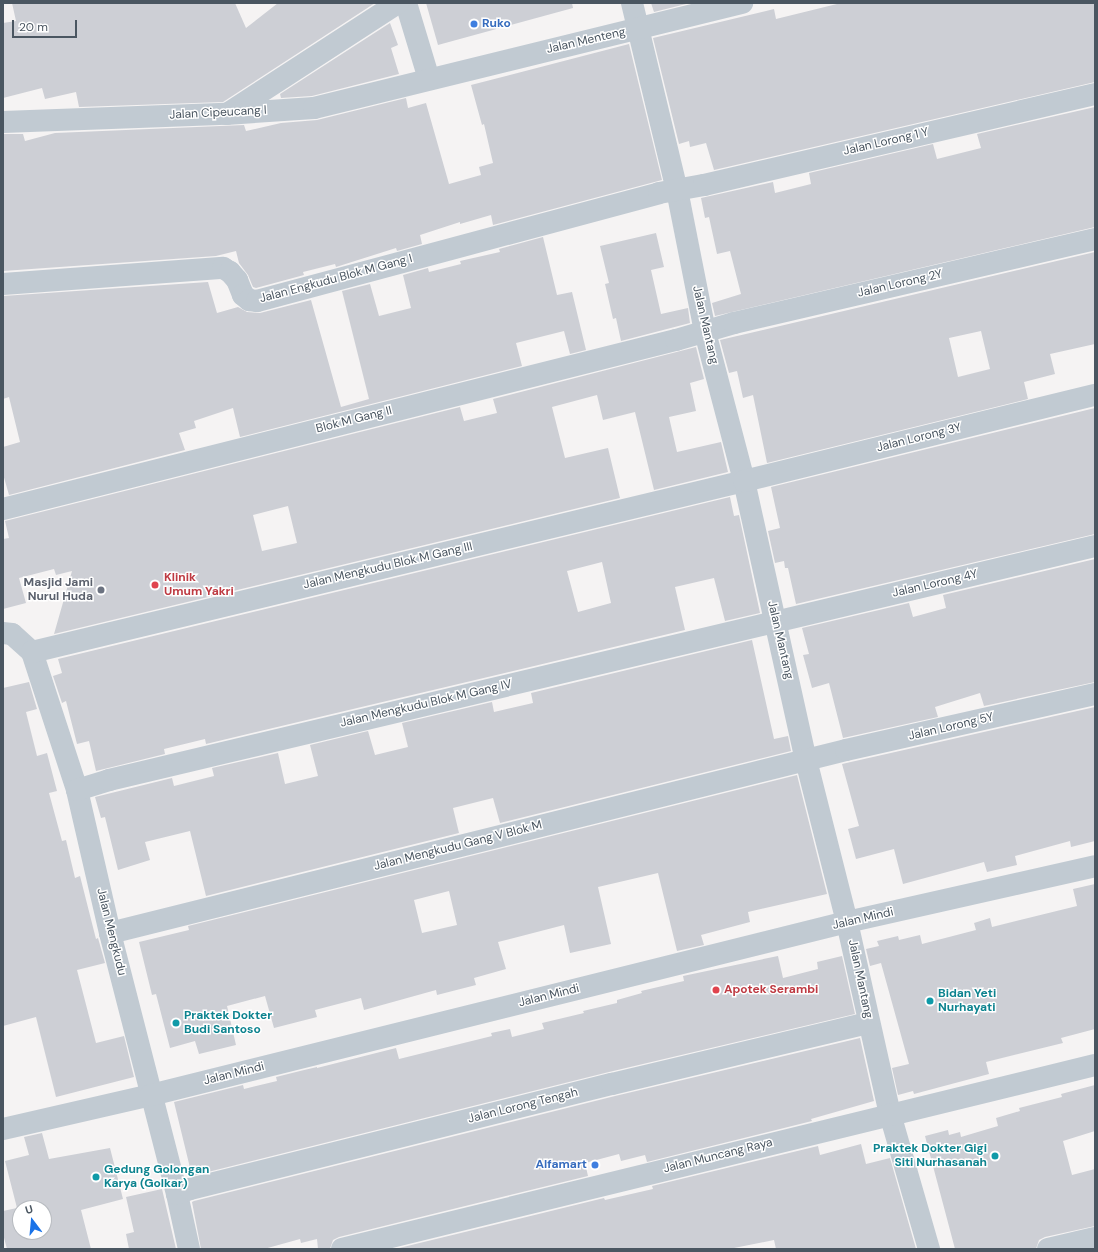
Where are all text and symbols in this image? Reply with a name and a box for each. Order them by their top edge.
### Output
scale bar [14,12,79,38]
place label: Ruko [482,17,511,31]
text: 20 m [19,19,48,35]
marker: Ruko [469,19,479,29]
street label: Jalan Menteng [545,25,627,57]
street label: Jalan Cipeucang I [169,103,267,123]
street label: Jalan Lorong 1 Y [842,125,930,159]
street label: Jalan Engkudu Blok M Gang I [258,252,414,306]
street label: Jalan Lorong 2Y [856,267,944,301]
street label: Jalan Mantang [689,284,721,366]
street label: Blok M Gang II [315,404,393,436]
street label: Jalan Lorong 3Y [875,421,963,455]
street label: Jalan Mengkudu Blok M Gang III [302,540,474,592]
street label: Jalan Lorong 4Y [891,567,979,601]
place label: Klinik Umum Yakri [164,571,234,599]
place label: Masjid Jami Nurul Huda [24,576,93,604]
marker: Klinik Umum Yakri [149,579,161,591]
marker: Masjid Jami Nurul Huda [96,585,106,595]
street label: Jalan Mantang [764,599,796,681]
street label: Jalan Mengkudu Blok M Gang IV [339,677,513,731]
street label: Jalan Lorong 5Y [907,710,995,744]
street label: Jalan Mengkudu Gang V Blok M [372,818,544,874]
street label: Jalan Mengkudu [93,887,129,977]
street label: Jalan Mindi [831,905,895,933]
street label: Jalan Mantang [845,938,875,1020]
street label: Jalan Mindi [517,982,581,1010]
place label: Apotek Serambi [724,983,818,997]
marker: Apotek Serambi [711,985,721,995]
place label: Bidan Yeti Nurhayati [938,987,996,1015]
marker: Bidan Yeti Nurhayati [925,996,935,1006]
place label: Praktek Dokter Budi Santoso [184,1009,272,1037]
marker: Praktek Dokter Budi Santoso [171,1018,181,1028]
street label: Jalan Mindi [202,1060,266,1088]
street label: Jalan Lorong Tengah [467,1085,579,1127]
street label: Jalan Muncang Raya [662,1135,774,1177]
place label: Praktek Dokter Gigi Siti Nurhasanah [873,1142,987,1170]
marker: Praktek Dokter Gigi Siti Nurhasanah [990,1151,1000,1161]
place label: Alfamart [536,1158,587,1172]
marker: Alfamart [590,1160,600,1170]
place label: Gedung Golongan Karya (Golkar) [104,1163,209,1191]
marker: Gedung Golongan Karya (Golkar) [91,1172,101,1182]
north arrow [12,1200,52,1240]
text: U [23,1202,35,1217]

